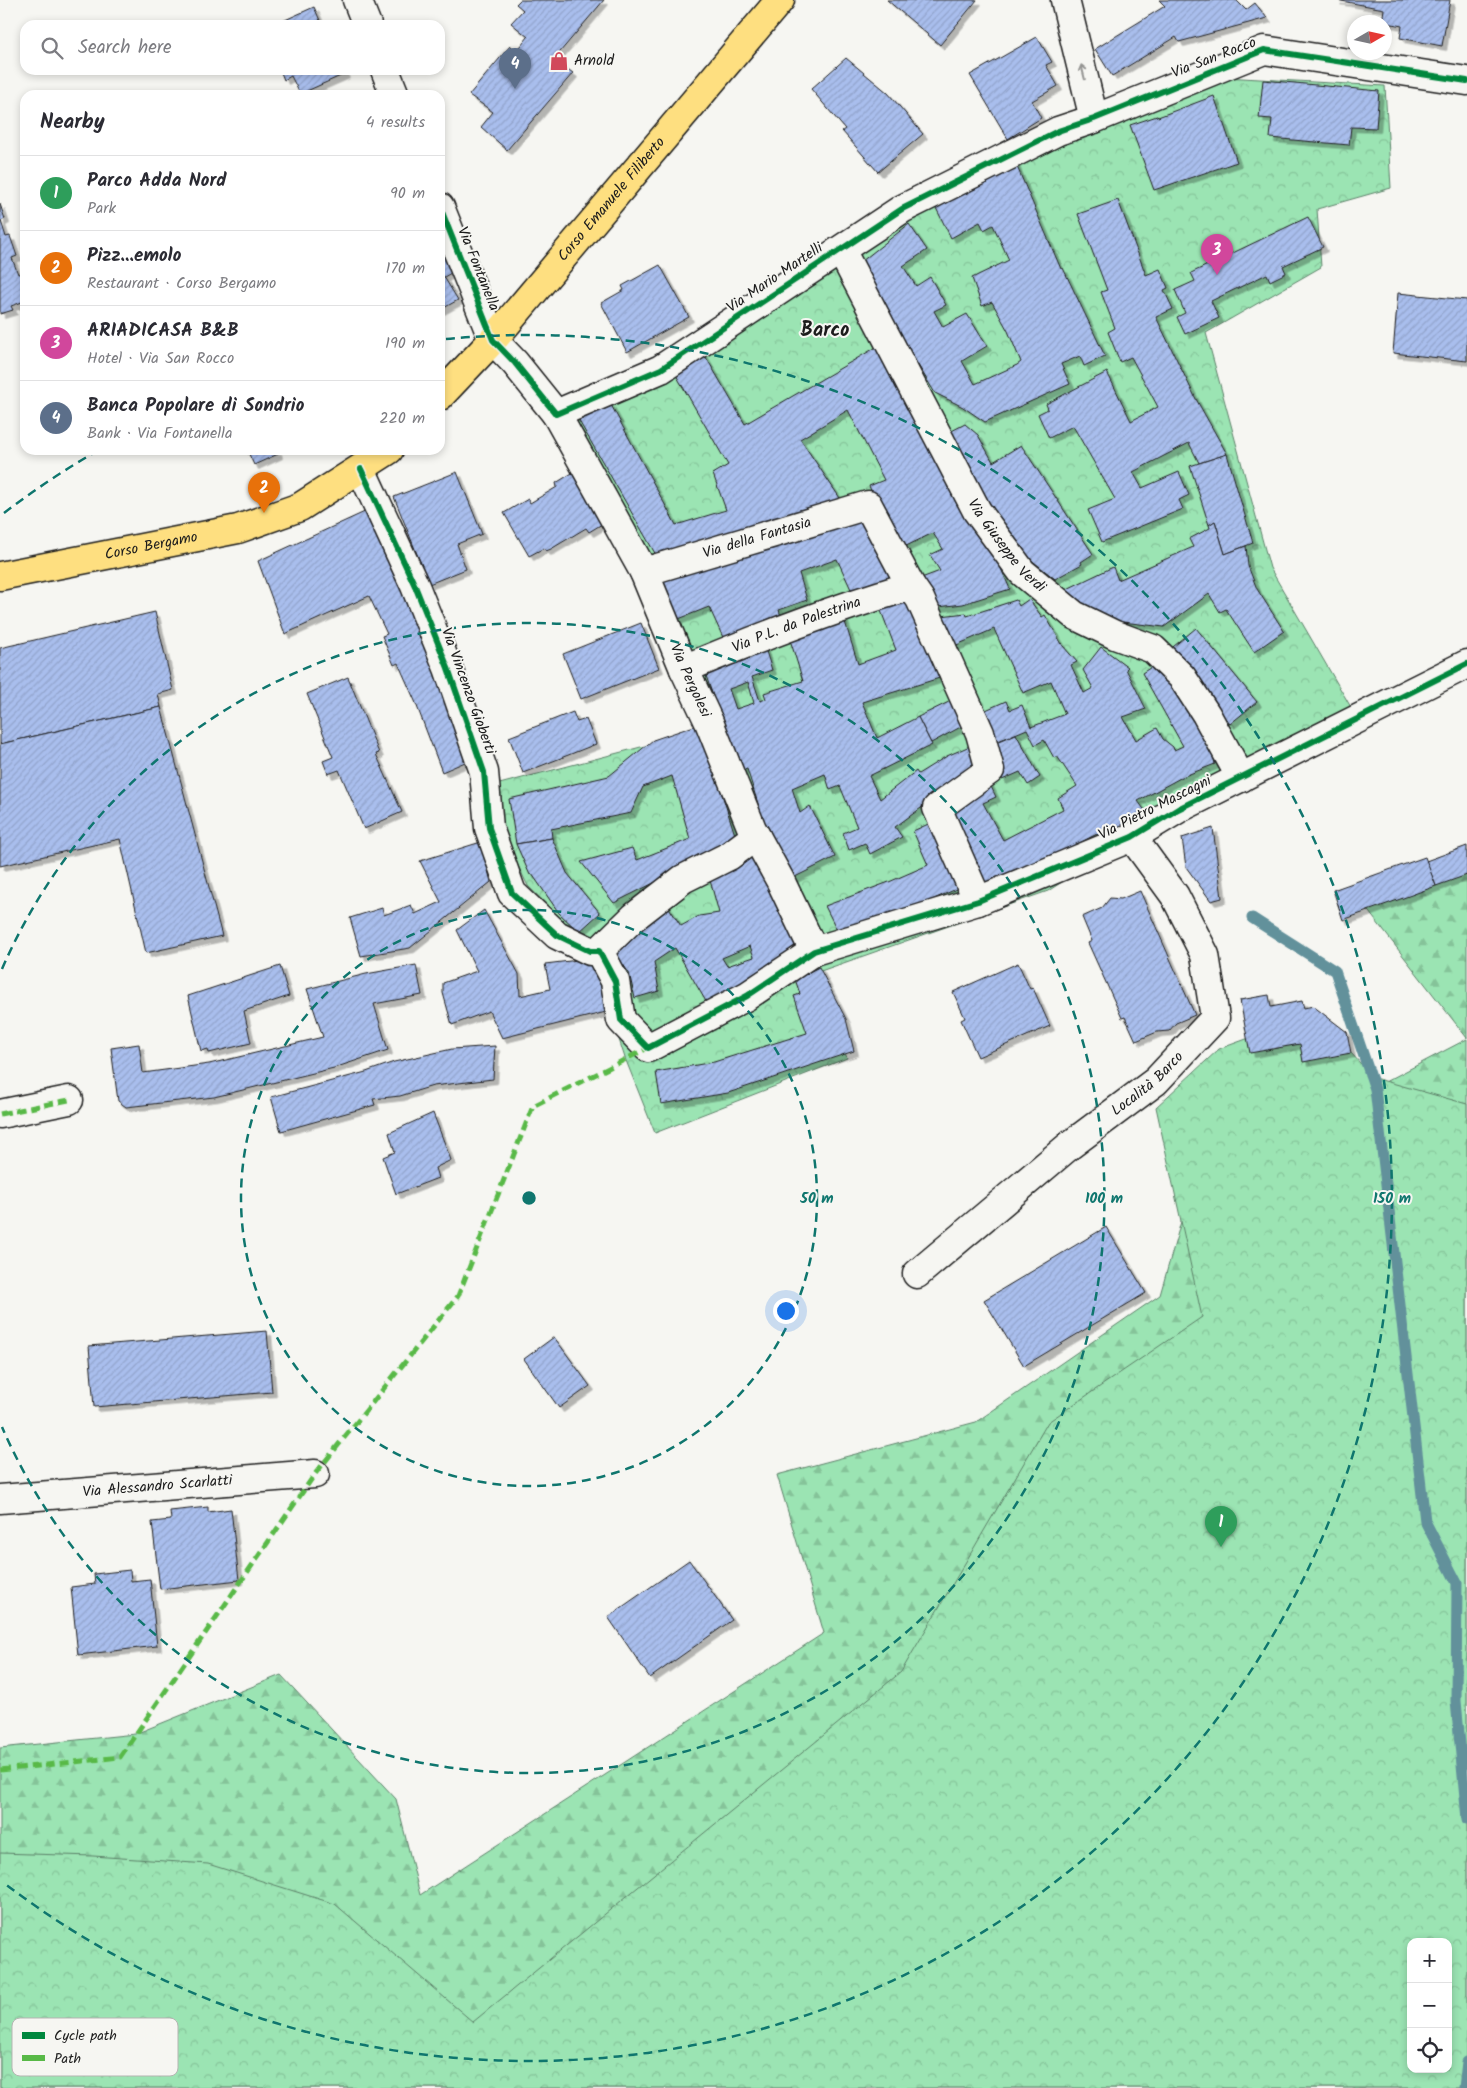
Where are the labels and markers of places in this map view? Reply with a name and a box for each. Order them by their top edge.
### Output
pin: 4 [499,48,531,89]
place label: Arnold [574,49,615,73]
shop icon: Arnold [548,50,570,72]
pin: 3 [1201,234,1233,275]
pin: 2 [248,472,280,513]
centre of rings [520,1189,538,1207]
pin: 1 [1205,1506,1237,1547]

